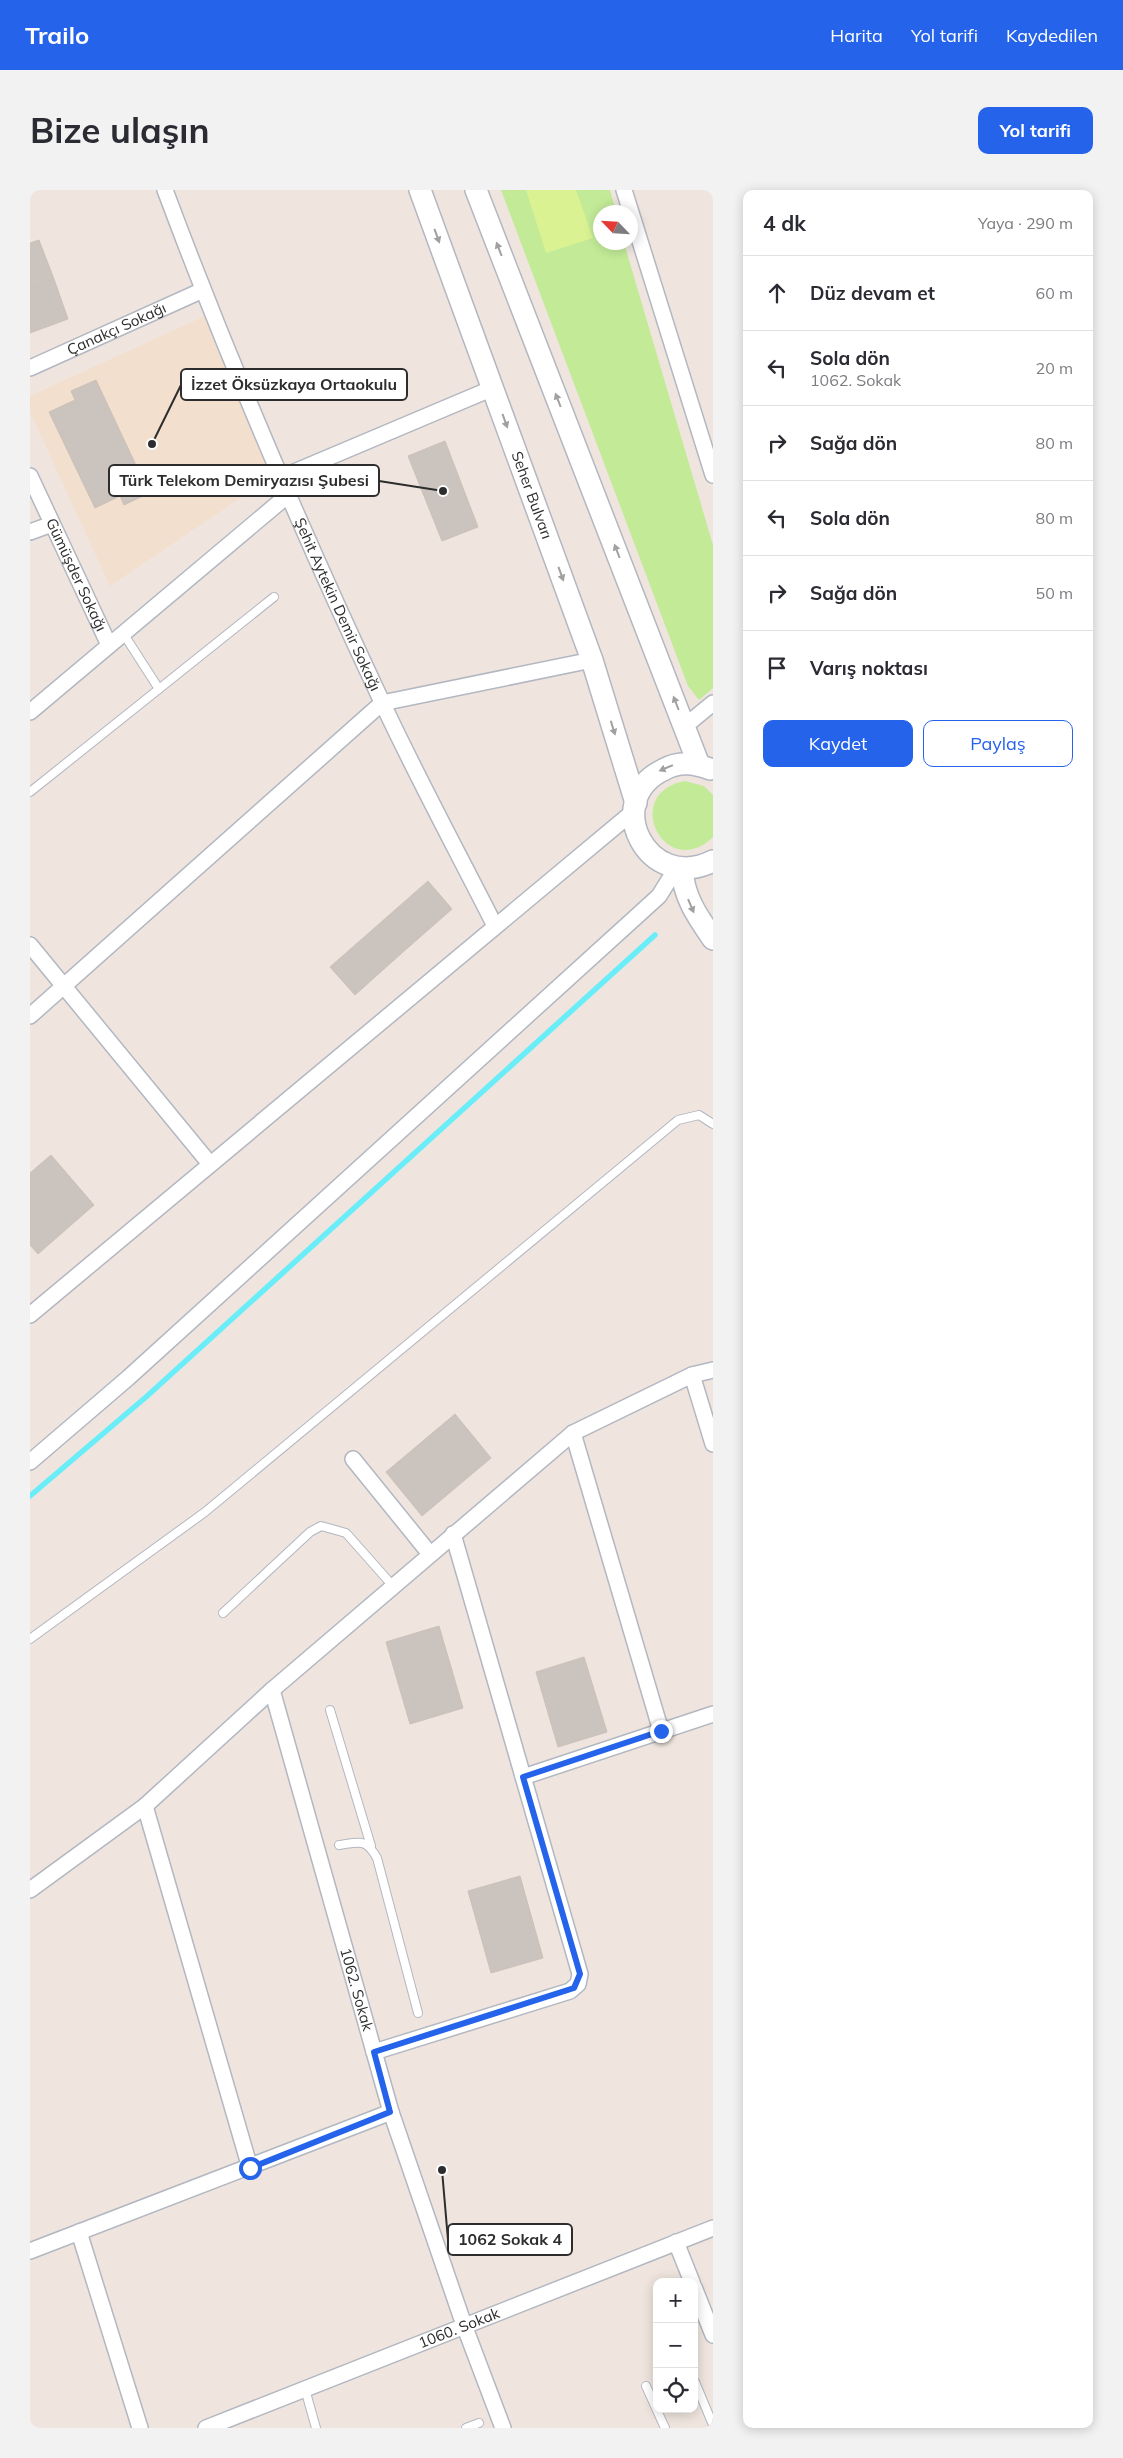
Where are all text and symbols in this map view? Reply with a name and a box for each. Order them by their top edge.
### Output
text: Trailo [25,20,89,50]
text: Harita [830,24,883,47]
text: Yol tarifi [911,24,978,47]
text: Kaydedilen [1006,24,1098,47]
button: Yol tarifi [978,107,1093,154]
text: Bize ulaşın [30,108,210,152]
north arrow [593,205,638,250]
text: 4 dk [763,210,806,236]
text: Yaya · 290 m [978,213,1073,233]
one-way arrow [433,229,441,244]
one-way arrow [495,241,503,256]
icon: ahead [763,279,791,307]
text: Düz devam et [810,281,935,305]
text: 60 m [1036,283,1073,303]
street label: Çanakçı Sokağı [64,298,169,359]
text: Sola dön [810,346,890,370]
icon: left [763,354,791,382]
text: 20 m [1036,358,1073,378]
callout: İzzet Öksüzkaya Ortaokulu [181,369,407,400]
text: 1062. Sokak [810,370,901,390]
text: İzzet Öksüzkaya Ortaokulu [191,374,397,394]
one-way arrow [554,392,562,407]
one-way arrow [501,414,509,429]
icon: right [763,429,791,457]
text: Sağa dön [810,431,897,455]
text: 80 m [1036,433,1073,453]
street label: Seher Bulvarı [507,448,557,542]
callout: Türk Telekom Demiryazısı Şubesi [109,465,379,496]
text: Türk Telekom Demiryazısı Şubesi [119,470,369,490]
icon: left [763,504,791,532]
text: Sola dön [810,506,890,530]
text: 80 m [1036,508,1073,528]
street label: Gümüşder Sokağı [42,515,111,634]
street label: Şehit Aytekin Demir Sokağı [290,515,385,694]
one-way arrow [613,544,620,559]
one-way arrow [557,567,565,582]
icon: right [763,579,791,607]
text: Sağa dön [810,581,897,605]
text: 50 m [1036,583,1073,603]
icon: arrive [763,654,791,682]
text: Varış noktası [810,656,928,680]
one-way arrow [672,695,680,710]
one-way arrow [609,720,617,735]
button: Kaydet [763,720,913,767]
button: Paylaş [923,720,1073,767]
one-way arrow [659,765,673,773]
one-way arrow [688,899,696,913]
route end [650,1720,673,1743]
street label: 1062. Sokak [336,1945,378,2033]
route start [239,2157,262,2180]
callout: 1062 Sokak 4 [448,2224,572,2255]
text: 1062 Sokak 4 [458,2229,562,2249]
map controls [653,2278,698,2413]
button: + [653,2278,698,2323]
street label: 1060. Sokak [415,2303,502,2352]
button: − [653,2323,698,2368]
button: locate [653,2368,698,2413]

